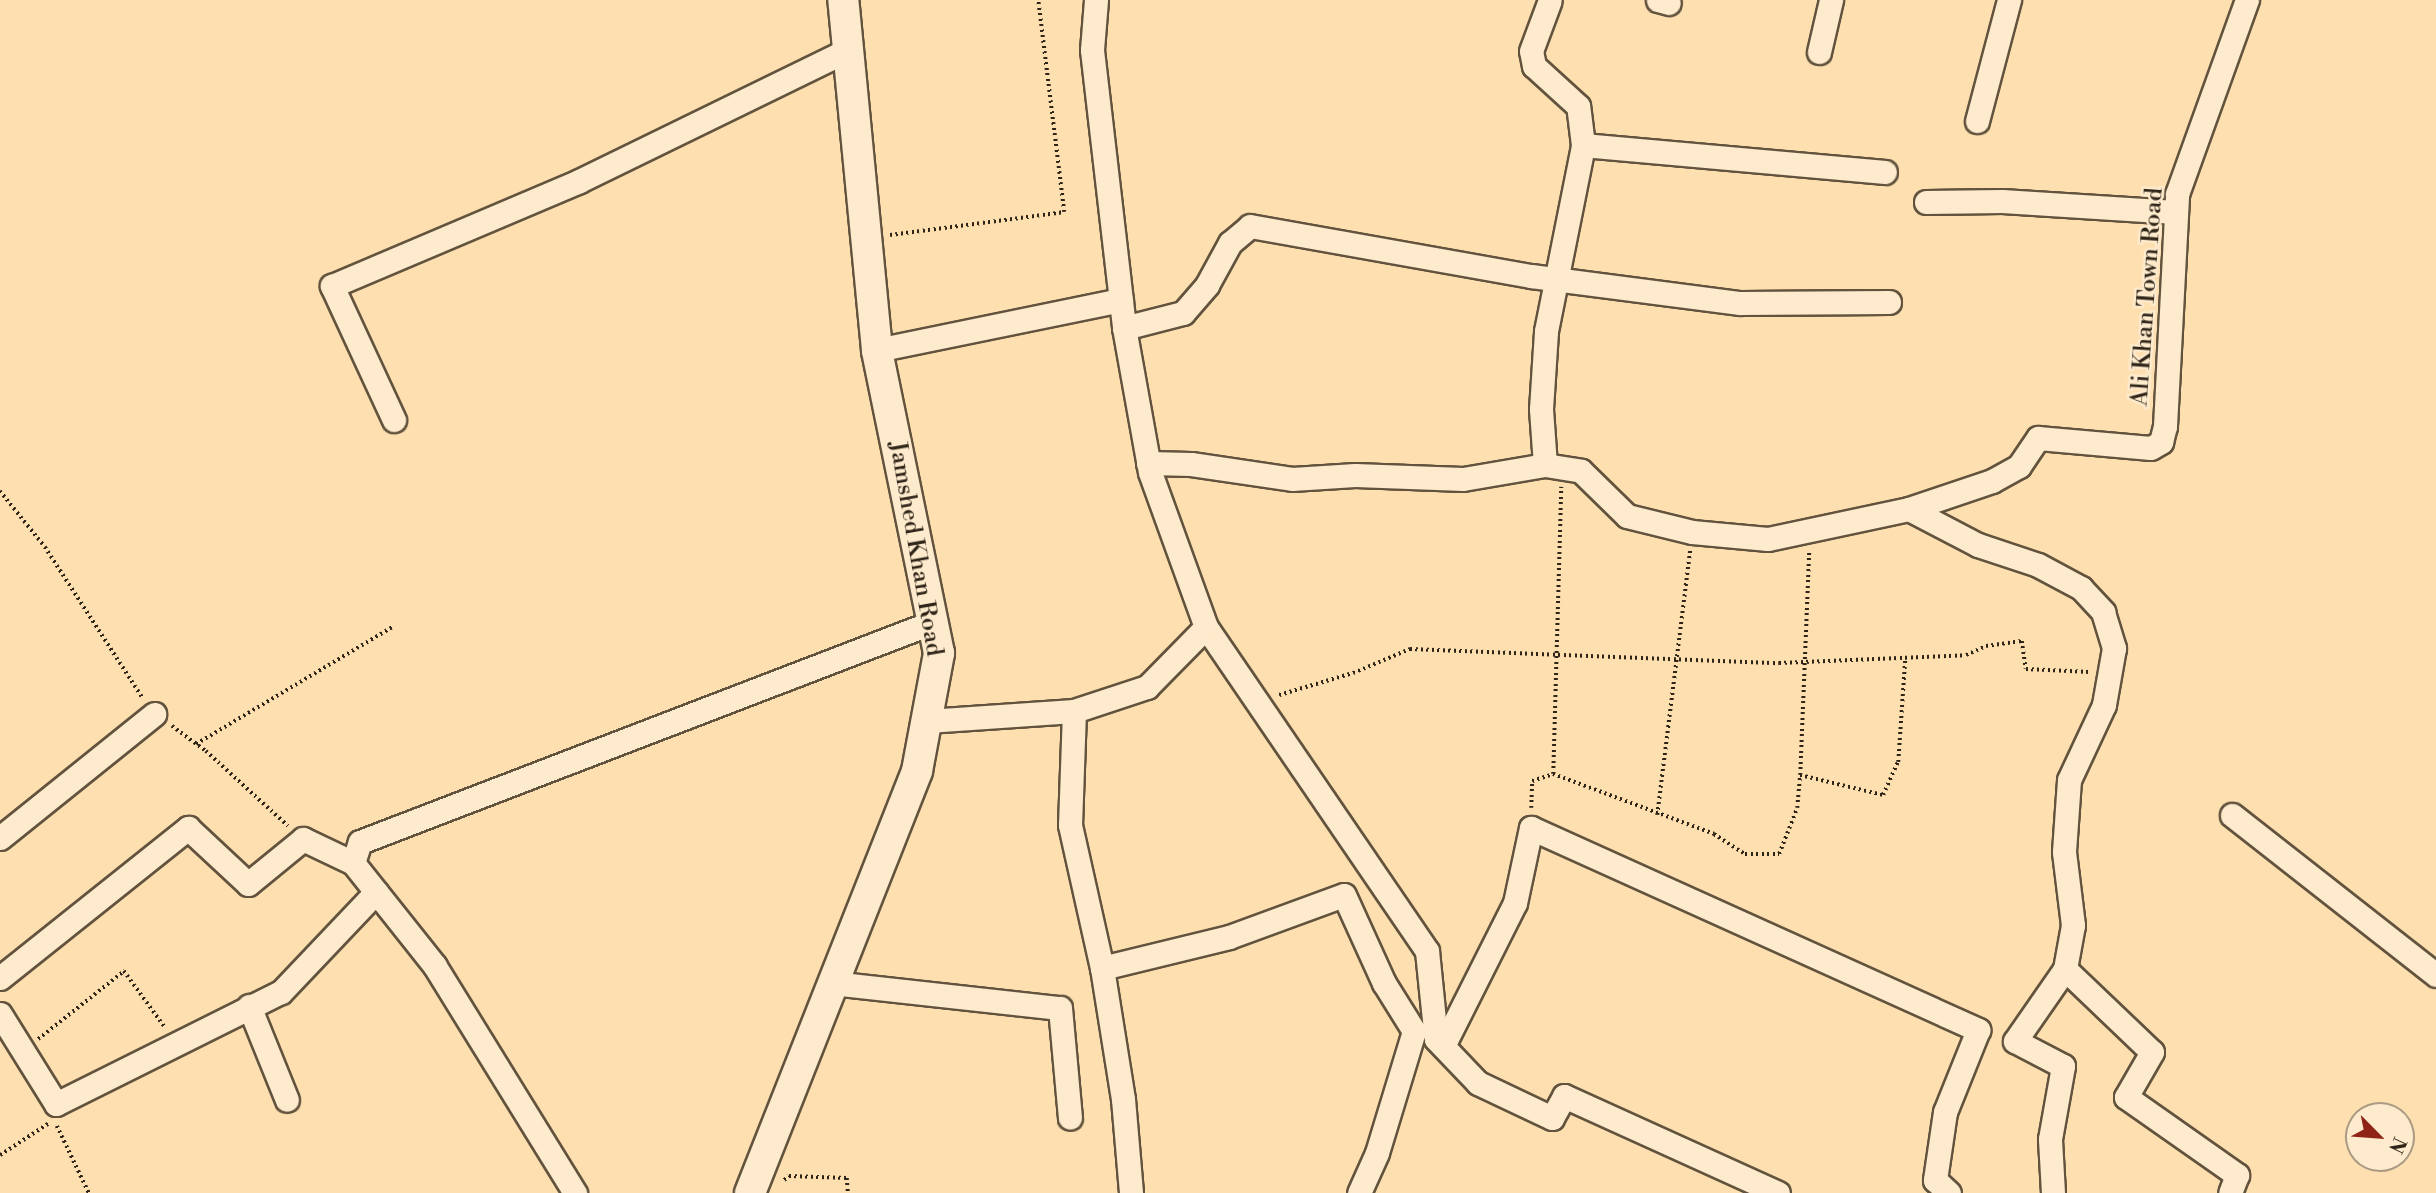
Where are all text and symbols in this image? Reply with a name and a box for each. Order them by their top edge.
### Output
street label: Ali Khan Town Road [2126,187,2170,407]
street label: Jamshed Khan Road [882,439,948,659]
north arrow [2345,1102,2415,1172]
text: N [2383,1133,2411,1157]

